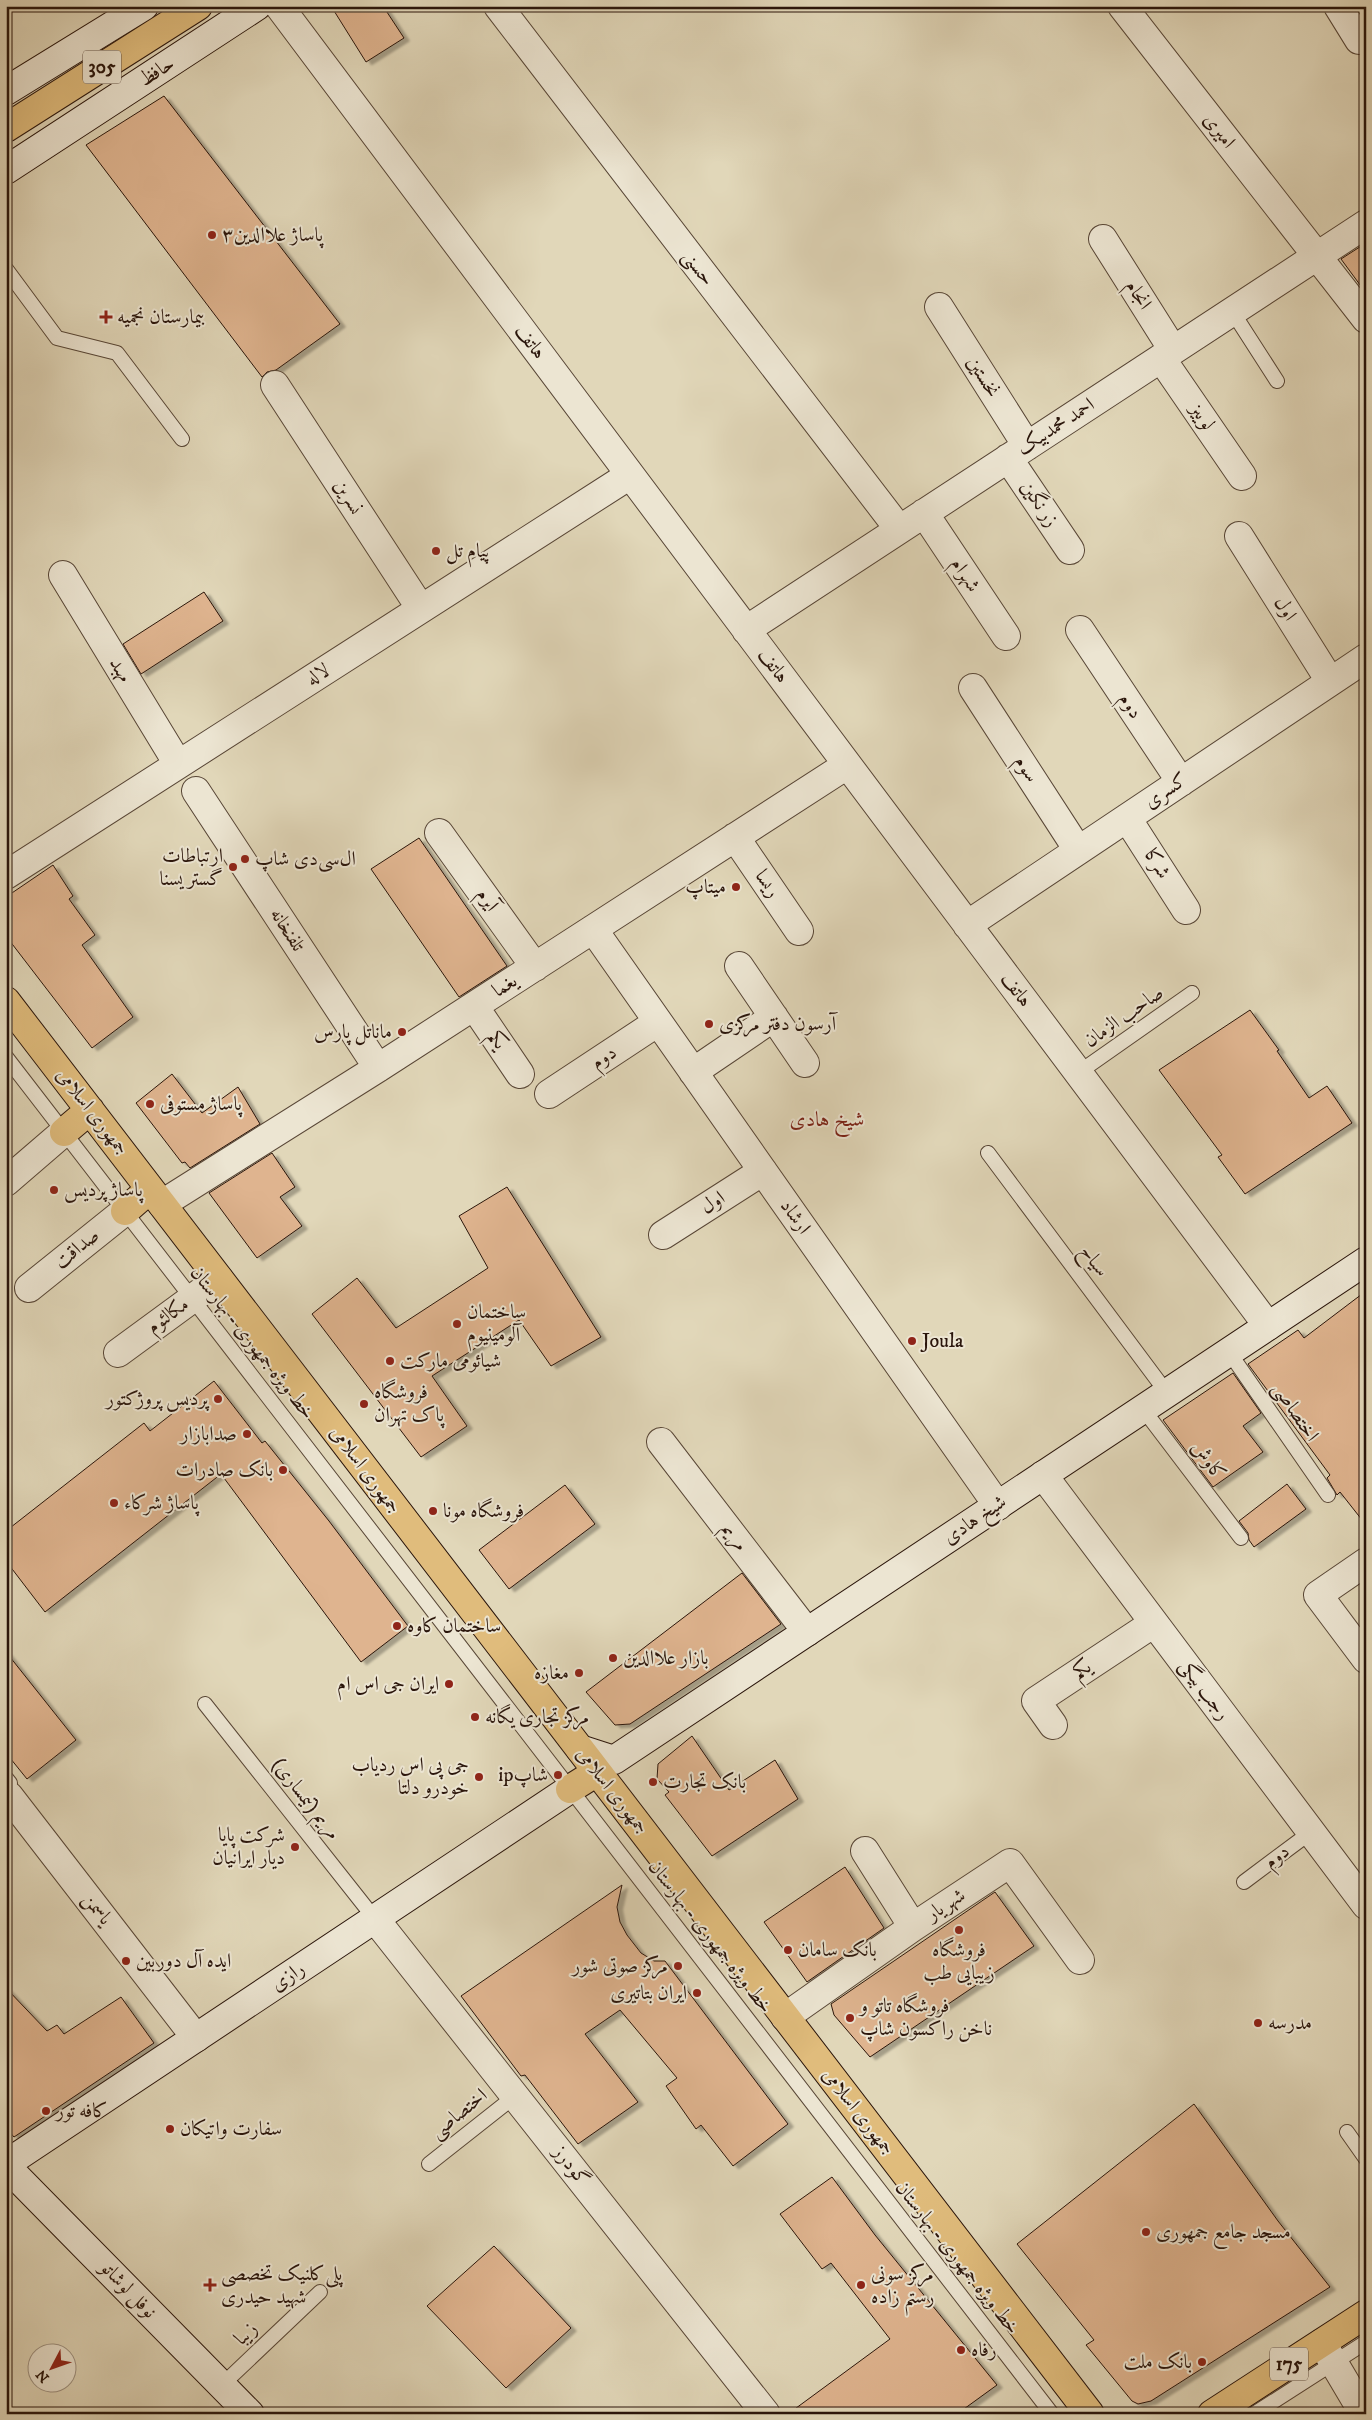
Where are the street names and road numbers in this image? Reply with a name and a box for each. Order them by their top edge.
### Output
road number: 305 [83,51,121,84]
street label: حافظ [134,51,180,93]
street label: امیری [1197,108,1241,154]
street label: حسنی [675,245,720,292]
street label: انجام [1116,275,1157,317]
street label: هاتف [509,319,551,365]
street label: نخستین [961,352,1005,402]
street label: احمد محمدبیک [1012,393,1100,461]
street label: لوییز [1183,397,1220,435]
street label: نسرین [327,475,369,519]
street label: زر نگین [1014,475,1065,532]
street label: شهرام [941,553,986,599]
street label: اول [1268,592,1302,626]
street label: هاتف [752,643,794,689]
street label: مهبد [103,653,137,687]
street label: لاله [301,658,335,692]
street label: دوم [1109,688,1148,726]
street label: سوم [1005,751,1044,789]
street label: کسری [1139,767,1193,815]
street label: شرکا [1138,844,1176,884]
street label: ریسا [749,865,785,903]
street label: آیرم [467,883,506,921]
street label: تلفنخانه [264,904,310,957]
street label: هاتف [995,967,1037,1013]
street label: یغما [488,968,523,1003]
street label: صاحب الزمان [1079,980,1169,1054]
street label: یکم [478,1026,513,1058]
street label: دوم [586,1040,624,1079]
street label: جمهوری اسلامی [50,1063,134,1161]
street label: اول [696,1186,730,1220]
street label: ارشاد [774,1195,816,1239]
street label: صداقت [49,1223,105,1275]
street label: سیاح [1071,1240,1114,1285]
street label: خط ویژه جمهوری - بهارستان [184,1261,320,1425]
street label: مکالئوم [142,1292,196,1343]
street label: اختصاصی [1265,1377,1324,1447]
street label: جمهوری اسلامی [324,1421,406,1519]
street label: کاوش [1185,1436,1231,1486]
street label: شیخ هادی [938,1490,1014,1554]
street label: مریم [712,1517,753,1559]
street label: یکم [1068,1654,1100,1689]
street label: رجب بیگی [1173,1654,1236,1726]
street label: جمهوری اسلامی [570,1742,654,1840]
street label: مریم (تیمساری) [263,1753,346,1847]
street label: دوم [1259,1839,1297,1878]
street label: خط ویژه جمهوری - بهارستان [642,1855,778,2019]
street label: شهریار [920,1883,970,1928]
street label: یاسمن [76,1888,118,1931]
street label: رازی [266,1957,310,1997]
street label: جمهوری اسلامی [816,2063,900,2161]
street label: اختصاصی [425,2083,493,2145]
street label: گودرز [546,2139,595,2191]
street label: خط ویژه جمهوری - بهارستان [889,2176,1025,2340]
street label: نوفل لوشاتو [92,2254,162,2325]
street label: زیبا [229,2317,263,2351]
road number: 175 [1270,2348,1308,2380]

